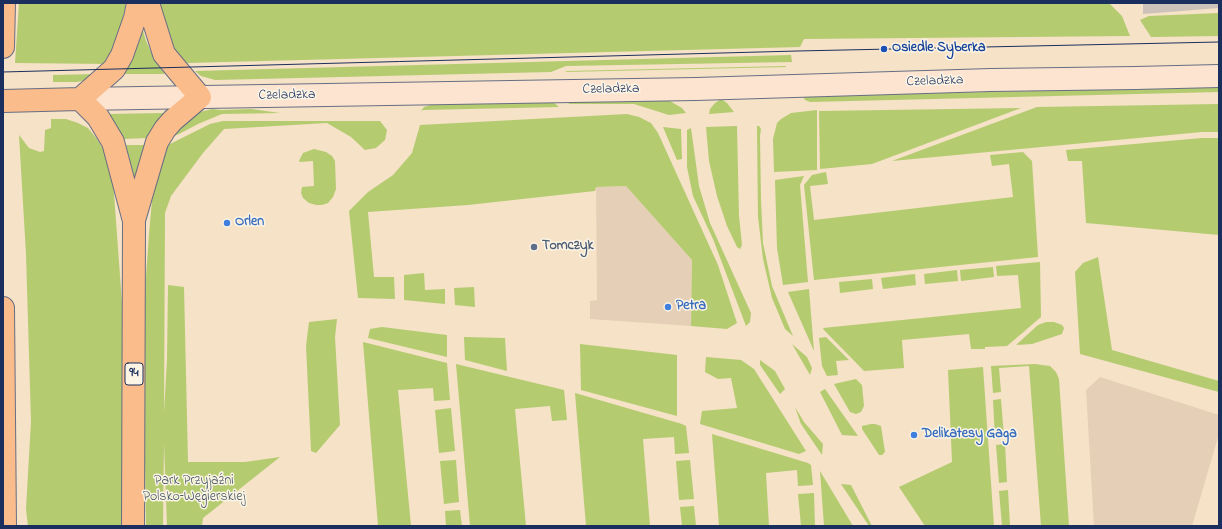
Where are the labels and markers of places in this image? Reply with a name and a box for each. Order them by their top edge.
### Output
place label: Osiedle Syberka [892,41,986,57]
marker: Osiedle Syberka [879,44,889,54]
place label: Orlen [235,215,264,231]
marker: Orlen [222,218,232,228]
place label: Tomczyk [542,239,594,255]
marker: Tomczyk [529,242,539,252]
place label: Petra [676,299,706,315]
marker: Petra [663,302,673,312]
place label: Delikatesy Gaga [922,427,1017,443]
marker: Delikatesy Gaga [909,430,919,440]

